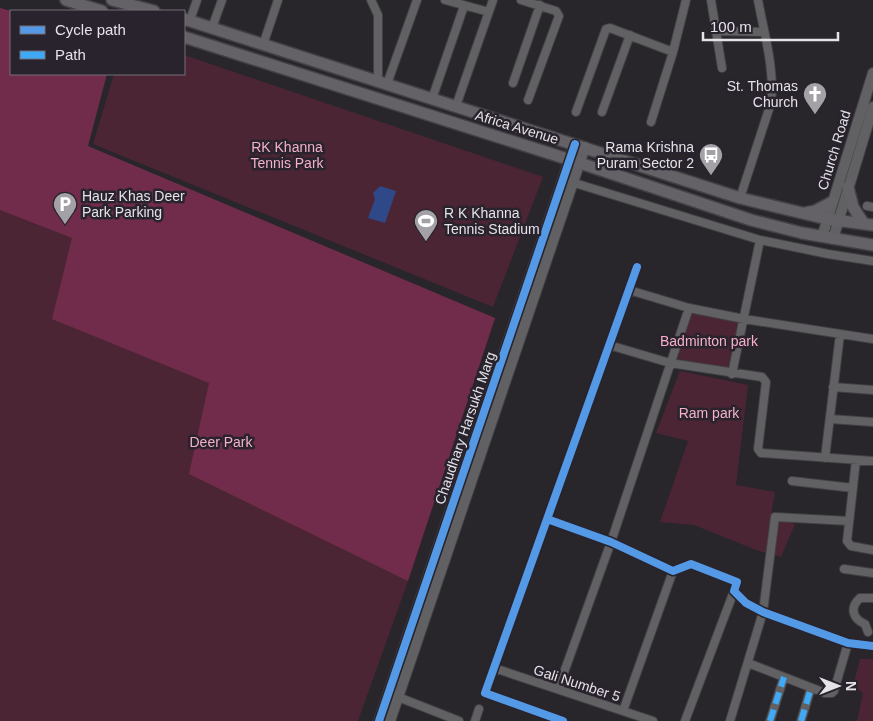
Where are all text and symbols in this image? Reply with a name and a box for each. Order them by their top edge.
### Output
legend [10,10,185,75]
scale bar [703,10,838,42]
text: 100 m [710,18,752,35]
text: Cycle path [55,21,126,38]
text: Path [55,46,86,63]
place label: St. Thomas Church [727,78,798,110]
church icon: St. Thomas Church [802,81,828,115]
street label: Africa Avenue [473,107,561,147]
street label: Church Road [814,108,854,192]
park label: RK Khanna Tennis Park [250,139,325,171]
place label: Rama Krishna Puram Sector 2 [597,139,694,171]
bus stop icon: Rama Krishna Puram Sector 2 [698,142,724,176]
place label: Hauz Khas Deer Park Parking [82,188,185,220]
parking icon: Hauz Khas Deer Park Parking [52,191,78,225]
place label: R K Khanna Tennis Stadium [444,205,540,237]
sports icon: R K Khanna Tennis Stadium [413,208,439,242]
park label: Badminton park [660,333,759,349]
street label: Chaudhary Harsukh Marg [431,350,499,506]
park label: Ram park [679,405,740,421]
park label: Deer Park [189,434,254,450]
street label: Gali Number 5 [532,661,623,705]
north arrow [813,661,863,711]
text: N [843,681,859,691]

